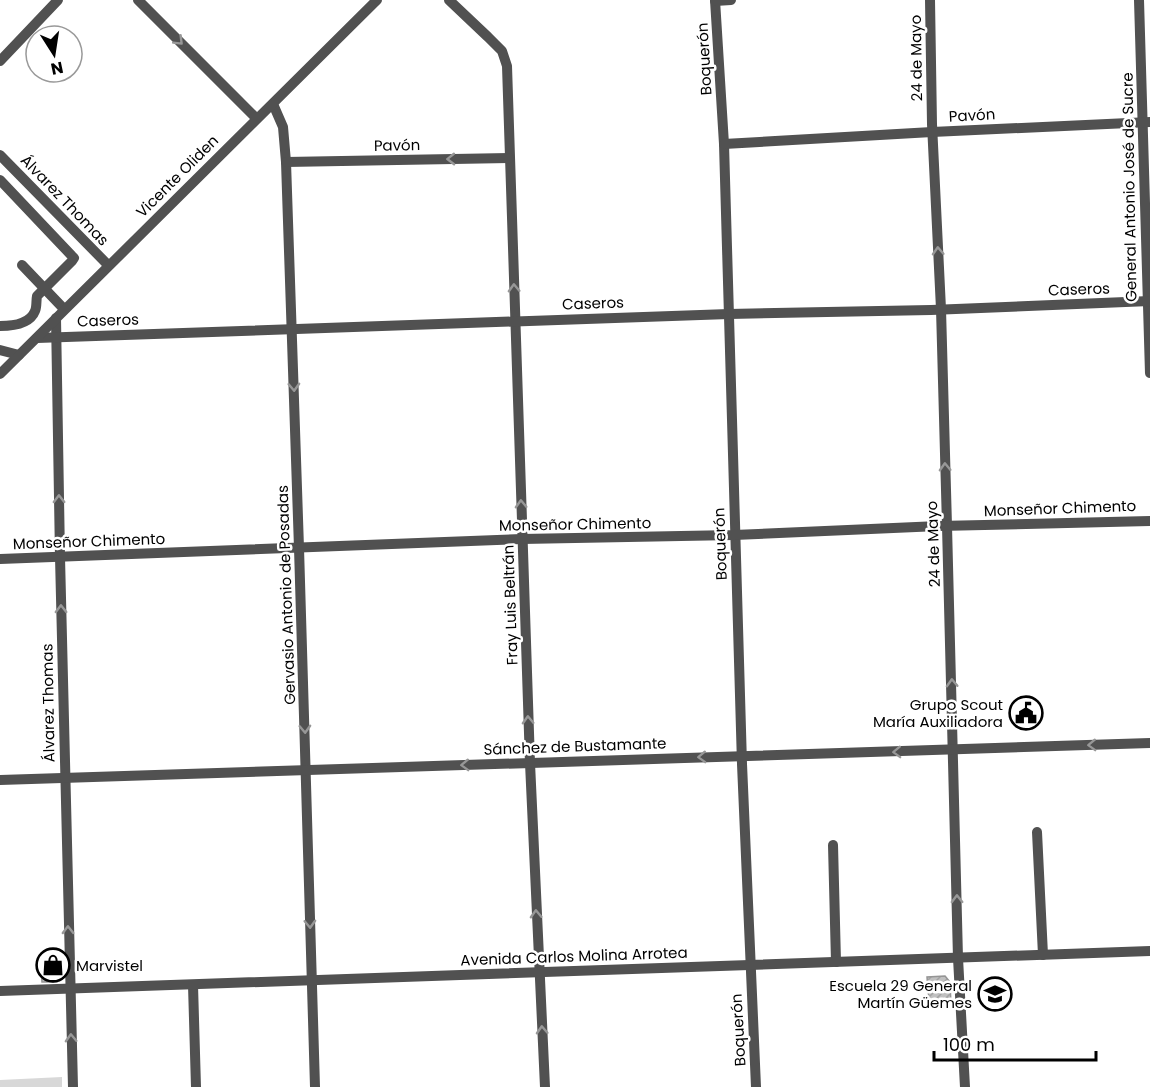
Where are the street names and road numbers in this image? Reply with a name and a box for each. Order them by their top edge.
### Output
street label: 24 de Mayo [905,15,927,101]
street label: Boquerón [692,22,716,96]
street label: General Antonio José de Sucre [1116,72,1142,302]
street label: Pavón [948,103,996,127]
street label: Vicente Oliden [131,130,223,222]
street label: Pavón [374,134,420,156]
street label: Álvarez Thomas [16,150,114,250]
street label: Caseros [1048,277,1110,301]
street label: Caseros [562,291,624,315]
street label: Caseros [77,308,139,332]
street label: Gervasio Antonio de Posadas [272,485,300,705]
street label: Monseñor Chimento [984,495,1136,521]
street label: 24 de Mayo [921,500,945,588]
street label: Boquerón [708,507,732,581]
street label: Monseñor Chimento [499,512,651,536]
street label: Monseñor Chimento [13,528,165,554]
street label: Fray Luis Beltrán [497,544,523,666]
street label: Álvarez Thomas [36,643,60,763]
street label: Sánchez de Bustamante [483,732,667,760]
street label: Avenida Carlos Molina Arrotea [460,942,688,970]
street label: Boquerón [726,993,750,1067]

